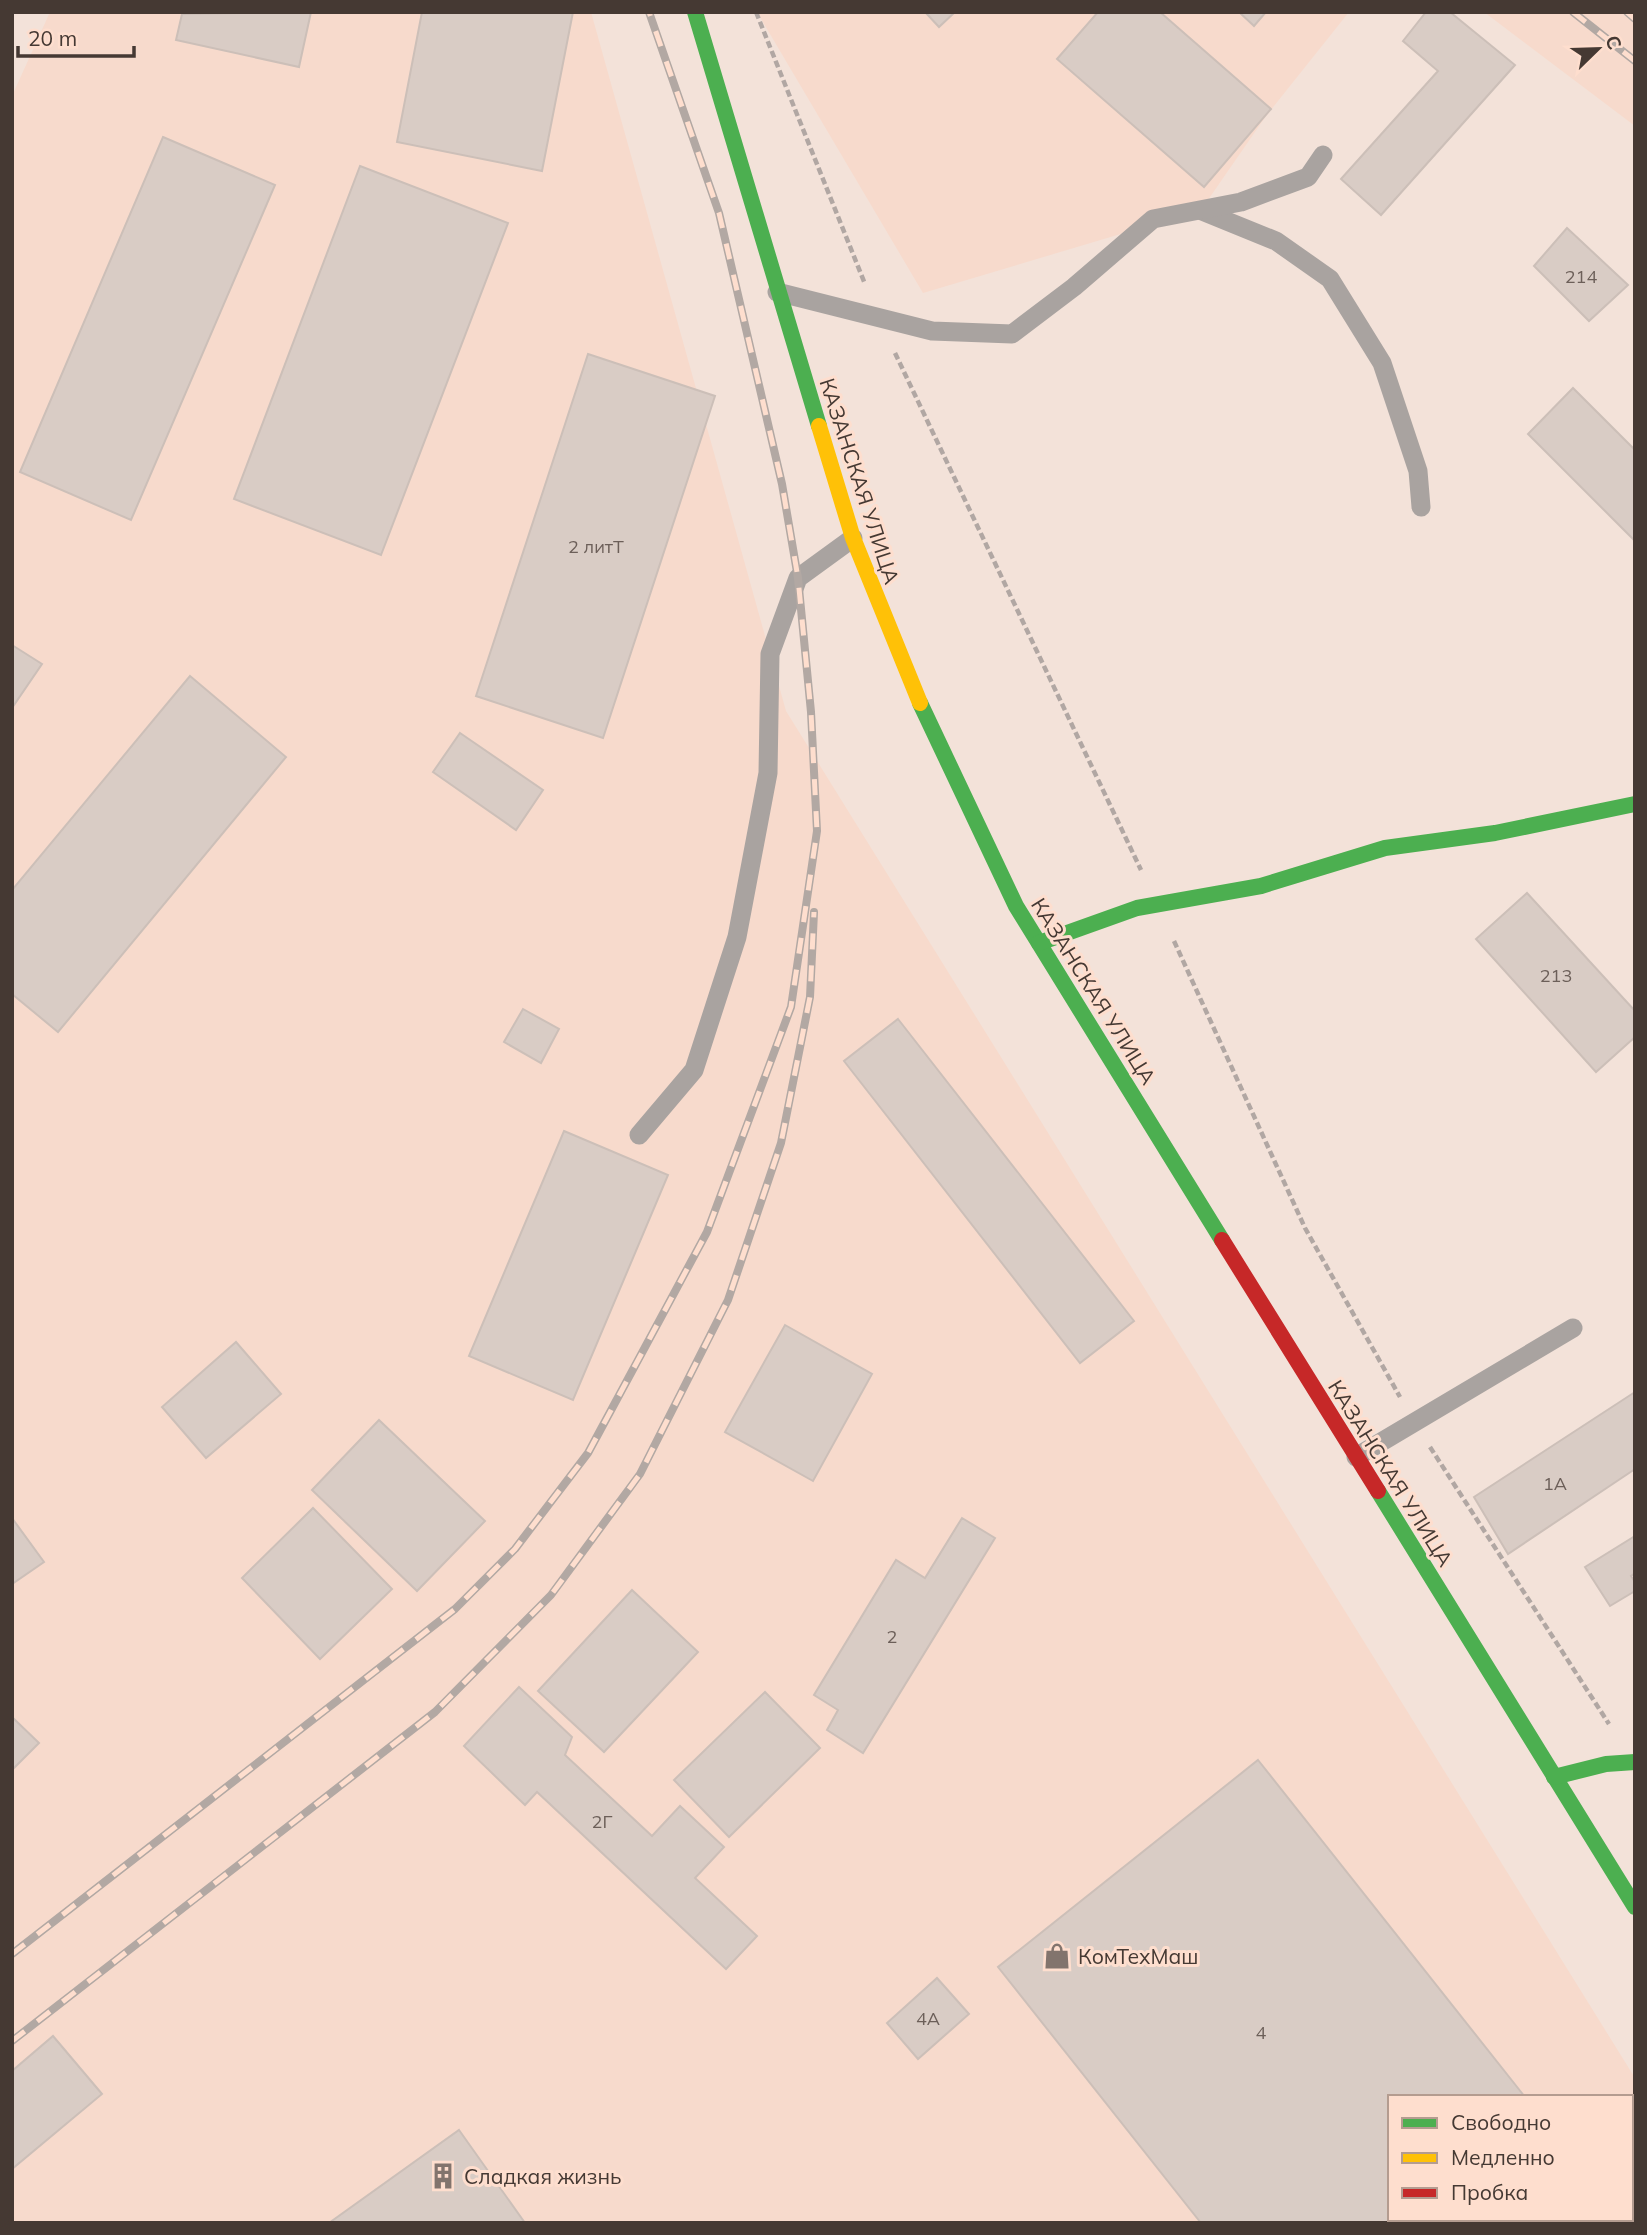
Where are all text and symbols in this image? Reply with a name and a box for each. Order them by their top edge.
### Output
scale bar [18,14,133,58]
north arrow [1563,14,1633,84]
text: 20 m [28,25,77,51]
text: С [1600,32,1627,53]
house number: 214 [1565,265,1597,288]
street label: КАЗАНСКАЯ УЛИЦА [814,375,906,588]
house number: 2 литТ [568,535,624,558]
street label: КАЗАНСКАЯ УЛИЦА [1026,893,1162,1090]
house number: 213 [1540,964,1572,987]
street label: КАЗАНСКАЯ УЛИЦА [1323,1375,1459,1572]
house number: 1А [1543,1472,1567,1495]
house number: 2 [887,1625,897,1648]
house number: 2Г [592,1810,612,1833]
shop icon: КомТехМаш [1042,1941,1072,1971]
place label: КомТехМаш [1078,1943,1198,1969]
house number: 4А [916,2007,940,2030]
house number: 4 [1256,2021,1267,2044]
legend [1388,2095,1633,2221]
text: Свободно [1451,2109,1551,2135]
text: Медленно [1451,2144,1555,2170]
building icon: Сладкая жизнь [428,2161,458,2191]
place label: Сладкая жизнь [464,2163,622,2189]
text: Пробка [1451,2179,1528,2205]

